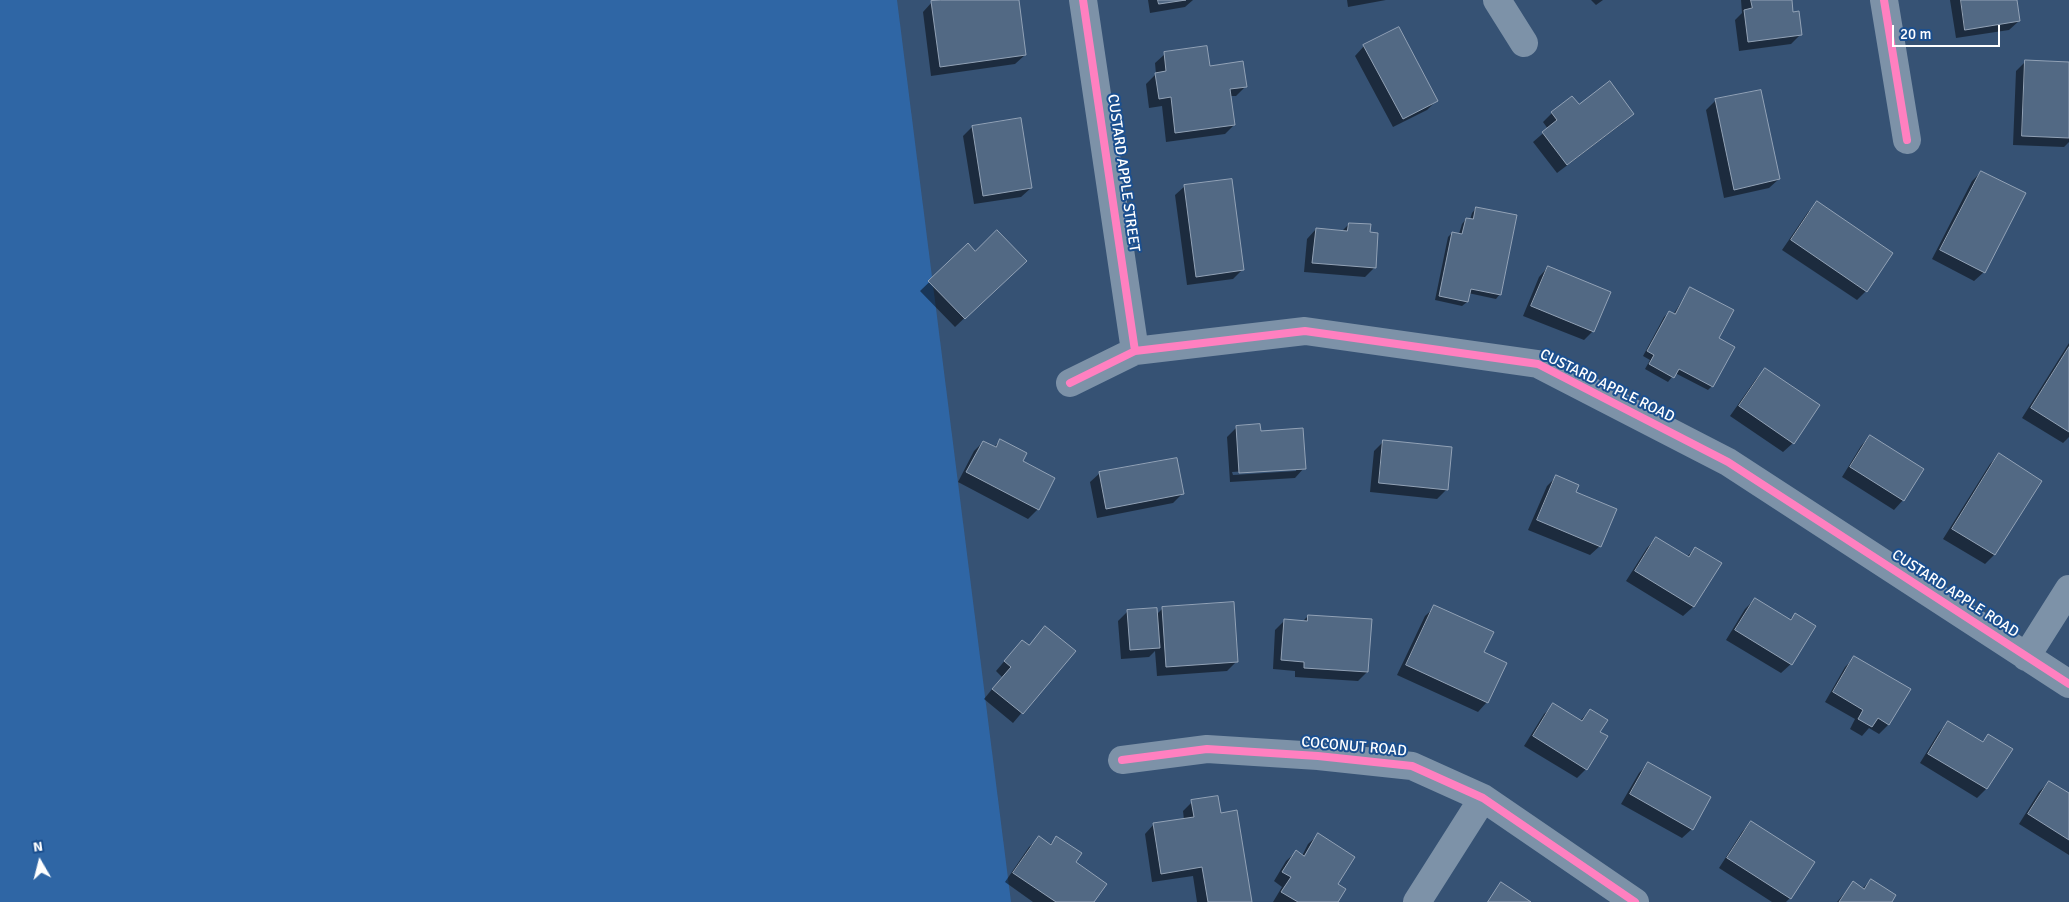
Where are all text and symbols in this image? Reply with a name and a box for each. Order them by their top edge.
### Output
scale bar [1894,15,2002,47]
text: 20 m [1900,25,1931,43]
street label: CUSTARD APPLE STREET [1103,93,1143,253]
street label: CUSTARD APPLE ROAD [1537,346,1677,426]
street label: CUSTARD APPLE ROAD [1888,546,2022,642]
street label: COCONUT ROAD [1300,733,1408,761]
north arrow [15,837,65,887]
text: N [32,838,44,856]

